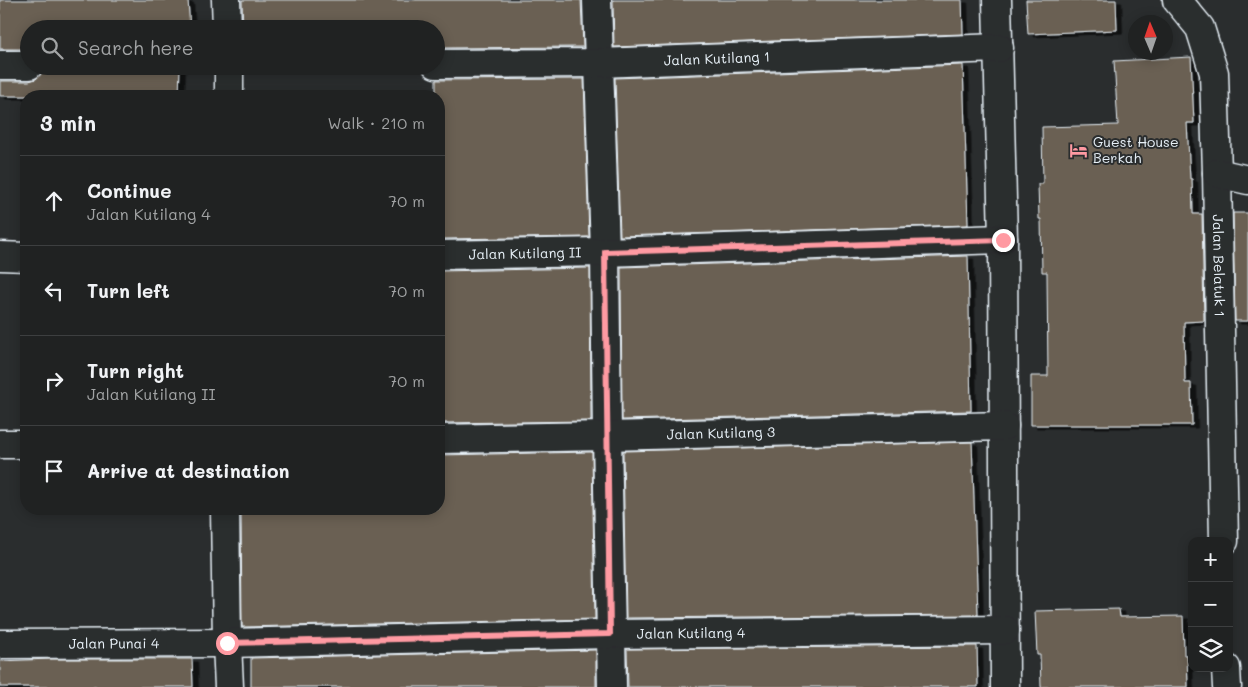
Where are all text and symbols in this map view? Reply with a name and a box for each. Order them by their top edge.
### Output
north arrow [1128,15,1173,60]
search box [20,20,445,75]
icon: search [38,34,66,62]
text: Search here [78,35,194,60]
street label: Jalan Kutilang 1 [663,47,770,70]
text: 3 min [40,109,96,136]
text: Walk · 210 m [327,112,425,133]
place label: Guest House Berkah [1093,132,1179,167]
hotel icon: Guest House Berkah [1069,140,1089,160]
text: Continue [87,178,172,203]
icon: ahead [40,187,68,215]
text: 70 m [388,190,425,211]
text: Jalan Kutilang 4 [87,203,211,224]
street label: Jalan Belatuk 1 [1209,214,1230,317]
route end [992,229,1015,252]
street label: Jalan Kutilang II [469,242,581,263]
icon: left [40,277,68,305]
text: Turn left [87,278,170,303]
text: 70 m [388,280,425,301]
text: Turn right [87,358,184,383]
icon: right [40,367,68,395]
text: 70 m [388,370,425,391]
text: Jalan Kutilang II [87,383,215,404]
street label: Jalan Kutilang 3 [666,422,775,443]
icon: arrive [40,457,68,485]
text: Arrive at destination [87,458,290,483]
map controls [1188,537,1233,672]
button: + [1188,537,1233,582]
button: − [1188,582,1233,627]
street label: Jalan Kutilang 4 [637,623,746,643]
button: layers [1188,627,1233,672]
route start [216,632,239,655]
street label: Jalan Punai 4 [69,633,160,653]

